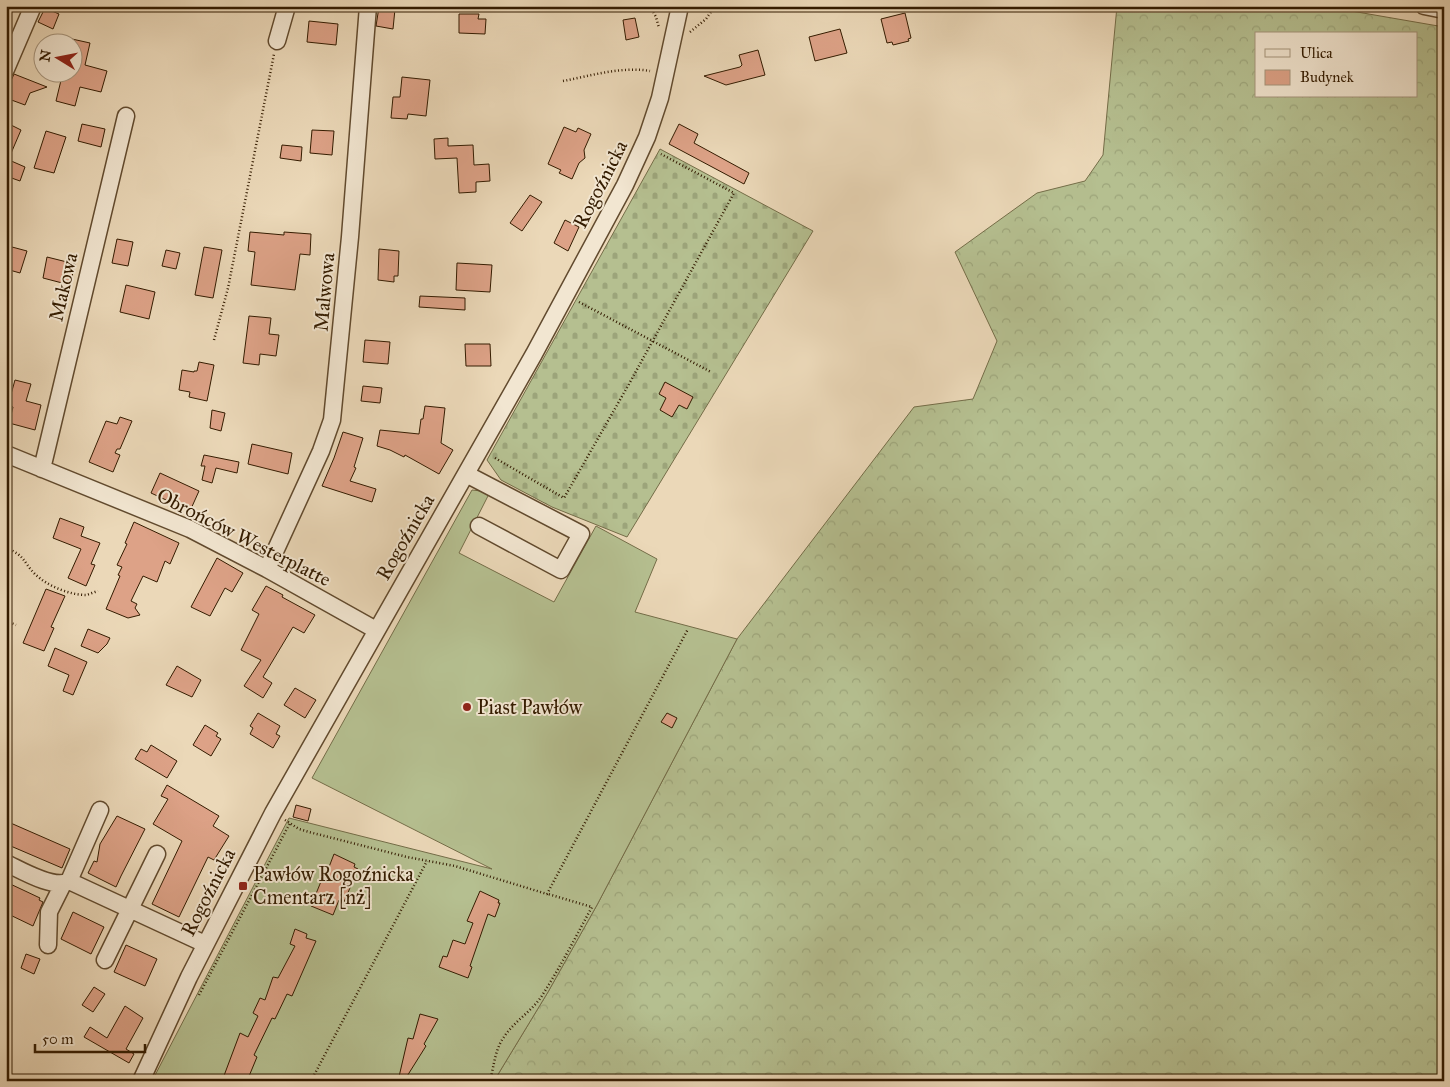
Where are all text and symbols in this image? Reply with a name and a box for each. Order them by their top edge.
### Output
north arrow [32,32,82,82]
legend [1255,32,1418,98]
text: Ulica [1300,44,1333,62]
text: N [36,48,55,63]
text: Budynek [1300,68,1354,86]
street label: Rogoźnicka [568,136,633,232]
street label: Makowa [43,250,83,324]
street label: Malwowa [309,251,339,332]
street label: Obrońców Westerplatte [153,483,335,591]
street label: Rogoźnicka [371,489,440,585]
place label: Piast Pawłów [477,695,583,719]
marker: Piast Pawłów [461,701,473,713]
street label: Rogoźnicka [176,844,241,940]
place label: Pawłów Rogoźnicka Cmentarz [nż] [253,862,414,909]
marker: Pawłów Rogoźnicka Cmentarz [nż] [237,880,249,892]
scale bar [35,1022,145,1054]
text: 50 m [42,1030,74,1048]

